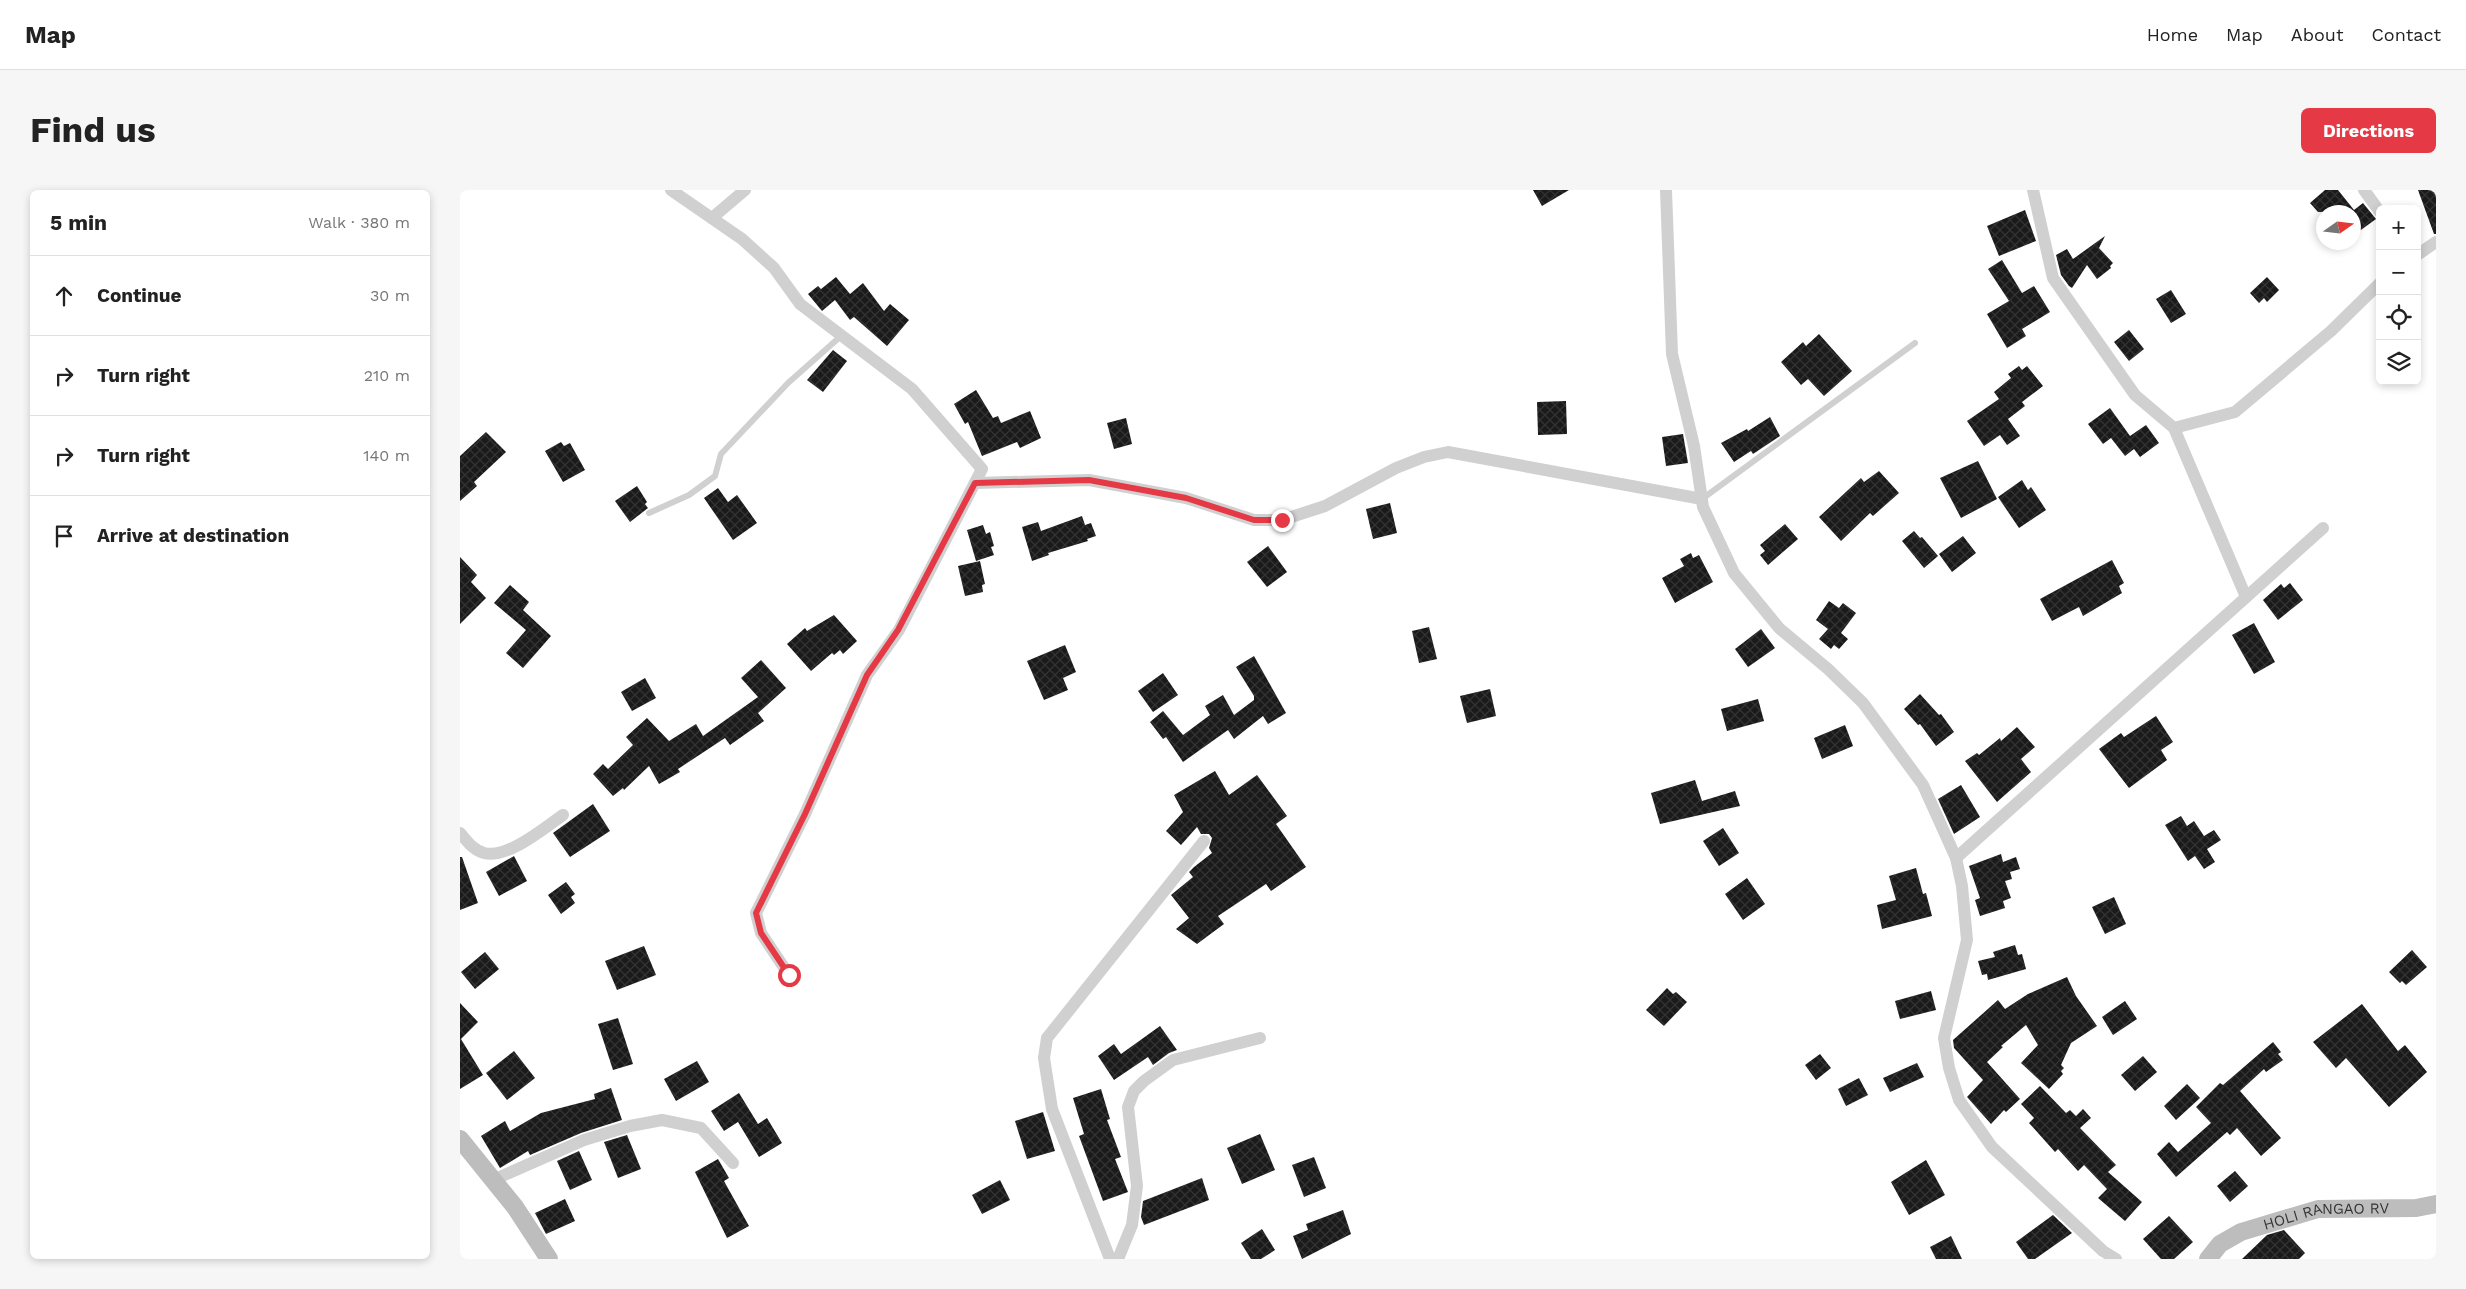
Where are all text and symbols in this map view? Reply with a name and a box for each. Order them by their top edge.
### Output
text: Map [25,21,76,49]
text: Home [2147,24,2198,45]
text: Map [2226,24,2263,45]
text: About [2291,24,2343,45]
text: Contact [2371,24,2441,45]
button: Directions [2301,108,2436,153]
text: Find us [30,109,156,151]
north arrow [2316,205,2361,250]
map controls [2376,205,2421,385]
button: + [2376,205,2421,250]
text: 5 min [50,210,107,235]
text: Walk · 380 m [308,213,410,232]
button: − [2376,250,2421,295]
icon: ahead [50,282,78,310]
text: Continue [97,284,181,307]
text: 30 m [370,286,410,305]
button: locate [2376,295,2421,340]
button: layers [2376,340,2421,385]
icon: right [50,362,78,390]
text: Turn right [97,364,190,387]
text: 210 m [364,366,410,385]
icon: right [50,442,78,470]
text: Turn right [97,444,190,467]
text: 140 m [363,446,410,465]
route end [1271,509,1294,532]
icon: arrive [50,522,78,550]
text: Arrive at destination [97,524,289,547]
route start [778,964,801,987]
street label: HOLI RANGAO RV [2261,1199,2390,1234]

